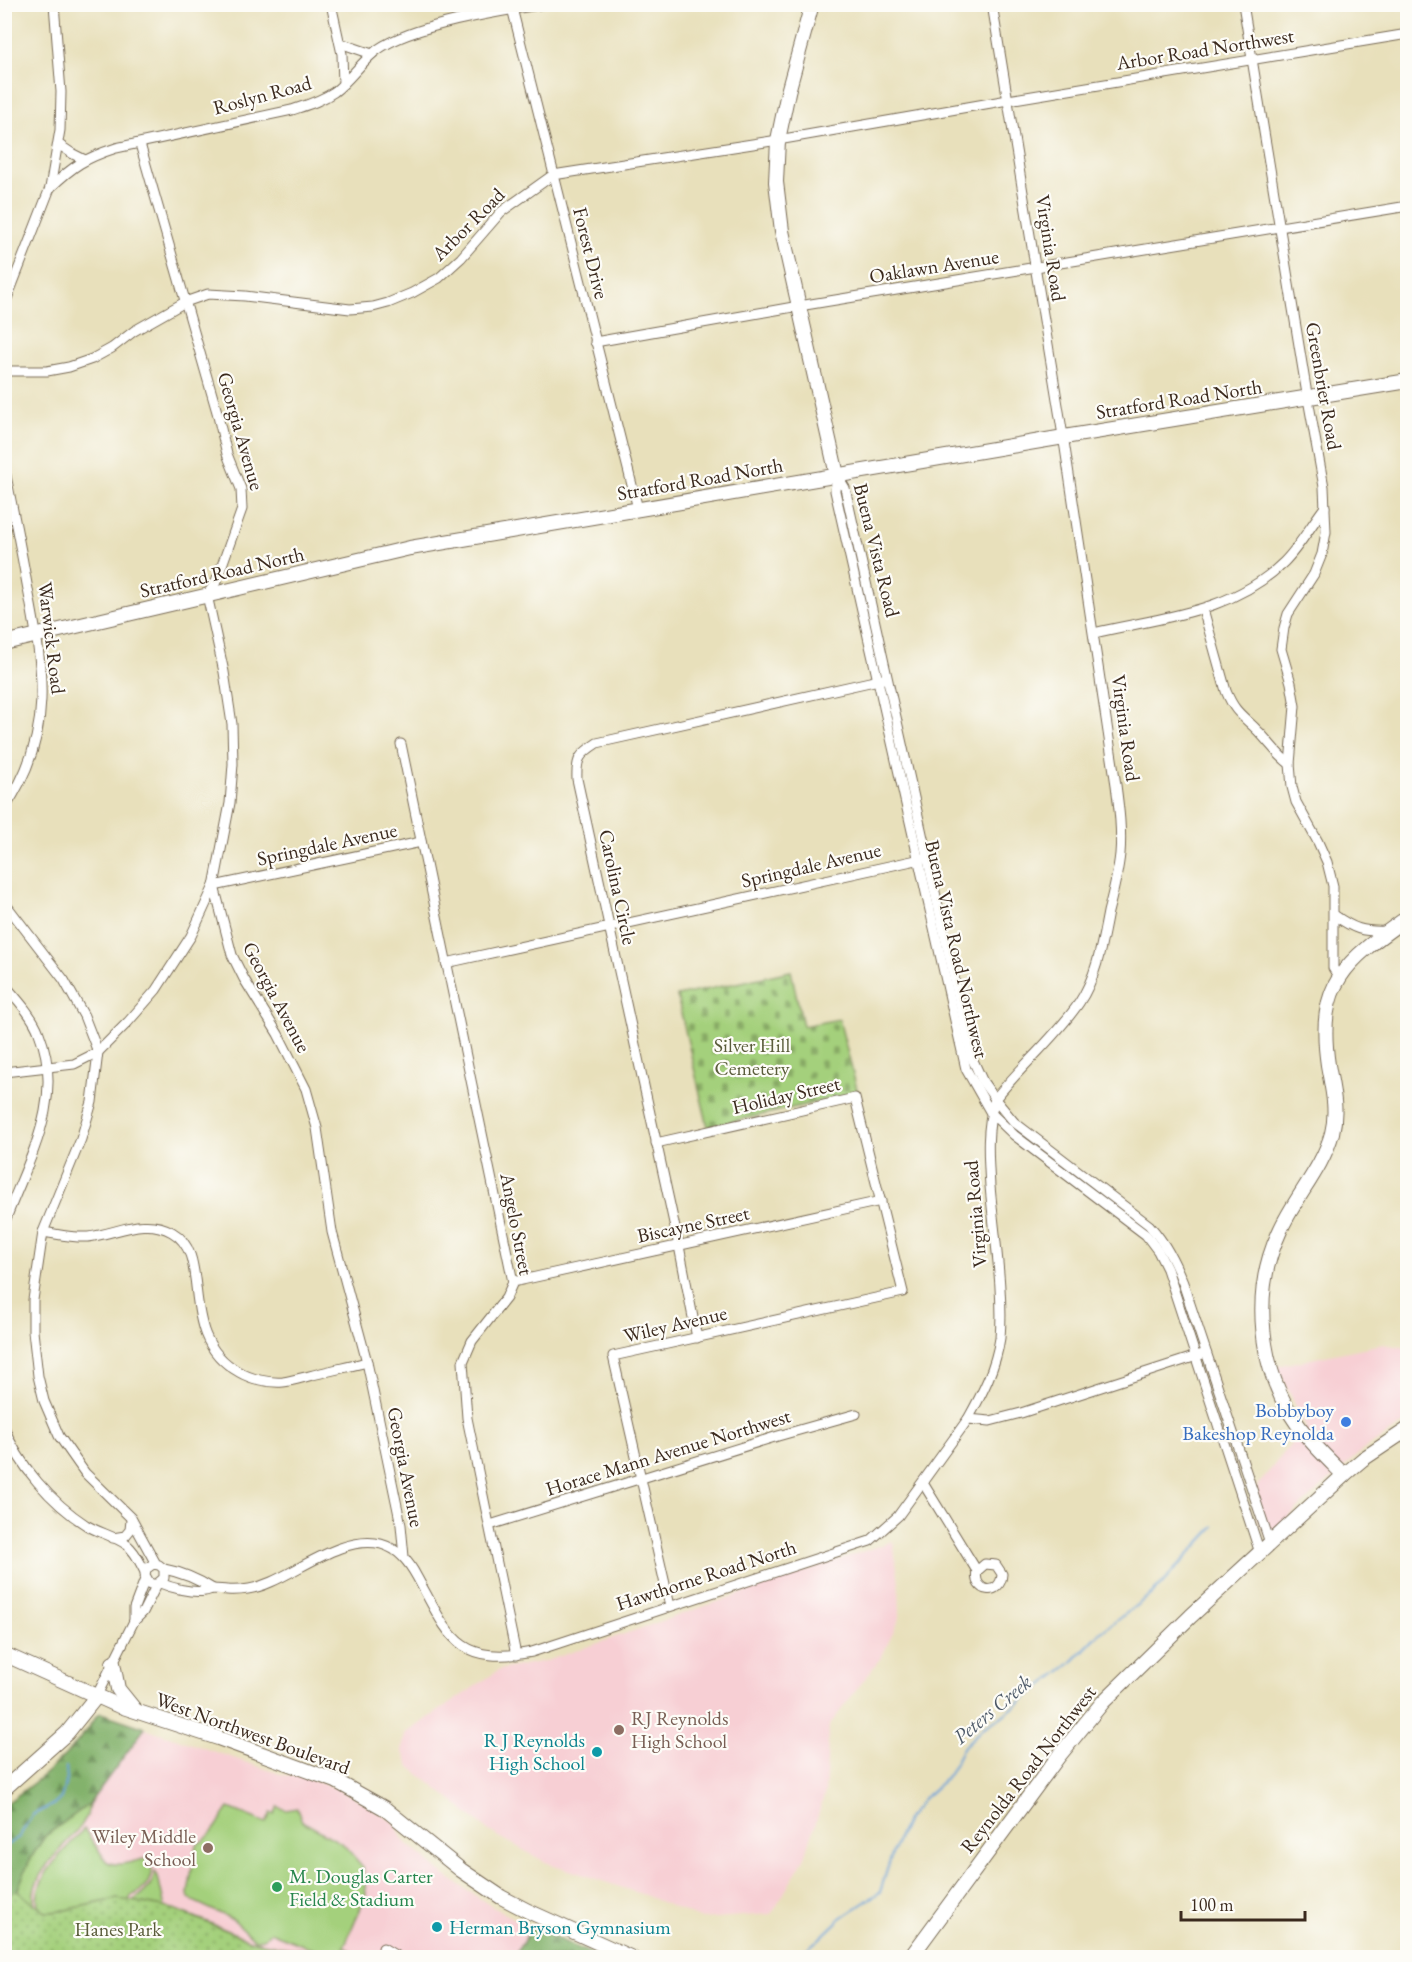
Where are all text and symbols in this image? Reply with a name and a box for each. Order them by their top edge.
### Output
street label: Arbor Road Northwest [1113,22,1296,76]
street label: Roslyn Road [210,69,315,121]
street label: Arbor Road [425,181,511,267]
street label: Virginia Road [1030,193,1072,304]
street label: Forest Drive [567,205,615,302]
street label: Oaklawn Avenue [867,243,1001,289]
street label: Greenbrier Road [1300,320,1348,453]
street label: Georgia Avenue [212,369,270,493]
street label: Stratford Road North [1094,373,1264,425]
street label: Stratford Road North [615,452,785,506]
street label: Buena Vista Road [848,480,906,621]
street label: Stratford Road North [137,540,307,604]
street label: Warwick Road [32,580,72,697]
street label: Virginia Road [1106,673,1146,784]
street label: Springdale Avenue [255,816,400,872]
street label: Carolina Circle [593,827,643,947]
street label: Springdale Avenue [739,836,884,894]
street label: Buena Vista Road Northwest [919,837,995,1061]
street label: Georgia Avenue [237,937,317,1057]
park label: Silver Hill Cemetery [714,1032,790,1081]
street label: Holiday Street [729,1070,843,1120]
street label: Virginia Road [957,1158,993,1269]
street label: Angelo Street [494,1170,540,1278]
street label: Biscayne Street [635,1199,752,1249]
street label: Wiley Avenue [621,1299,730,1349]
place label: Bobbyboy Bakeshop Reynolda [1182,1397,1334,1446]
street label: Horace Mann Avenue Northwest [542,1402,794,1502]
street label: Georgia Avenue [382,1405,430,1529]
marker: Bobbyboy Bakeshop Reynolda [1339,1415,1353,1429]
street label: Hawthorne Road North [613,1534,799,1616]
water label: Peters Creek [947,1668,1037,1750]
street label: Reynolda Road Northwest [954,1679,1102,1858]
street label: West Northwest Boulevard [152,1686,355,1781]
place label: RJ Reynolds High School [631,1705,728,1754]
marker: RJ Reynolds High School [612,1723,626,1737]
place label: R J Reynolds High School [484,1727,585,1776]
marker: R J Reynolds High School [590,1745,604,1759]
place label: Wiley Middle School [92,1823,196,1872]
marker: Wiley Middle School [201,1841,215,1855]
place label: M. Douglas Carter Field & Stadium [289,1863,433,1912]
marker: M. Douglas Carter Field & Stadium [270,1880,284,1894]
scale bar [1181,1884,1306,1922]
text: 100 m [1190,1893,1234,1916]
place label: Herman Bryson Gymnasium [449,1914,671,1940]
park label: Hanes Park [74,1916,162,1942]
marker: Herman Bryson Gymnasium [430,1920,444,1934]

